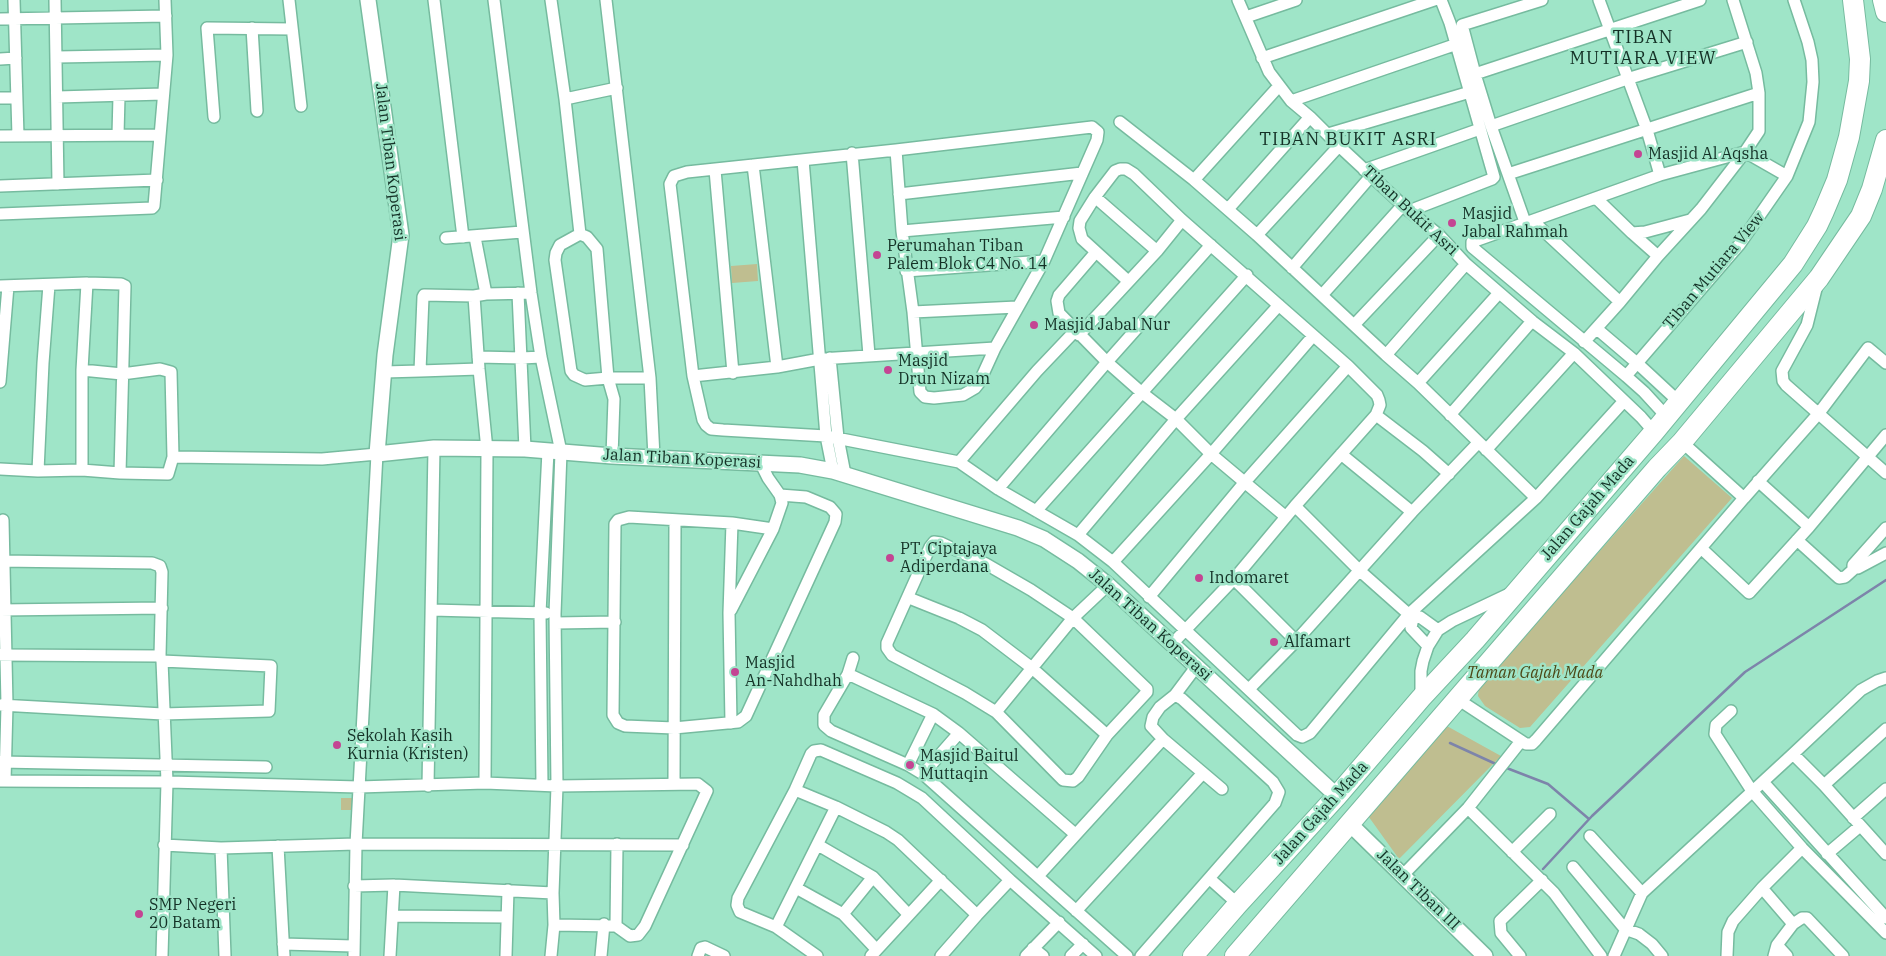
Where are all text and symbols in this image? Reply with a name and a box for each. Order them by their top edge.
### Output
district label: TIBAN MUTIARA VIEW [1568,27,1718,70]
street label: Jalan Tiban Koperasi [371,82,409,242]
district label: TIBAN BUKIT ASRI [1257,129,1439,151]
place label: Masjid Al Aqsha [1648,144,1768,164]
marker: Masjid Al Aqsha [1632,148,1644,160]
street label: Tiban Bukit Asri [1358,162,1462,260]
place label: Masjid Jabal Rahmah [1462,204,1568,242]
street label: Tiban Mutiara View [1659,209,1769,333]
marker: Masjid Jabal Rahmah [1446,217,1458,229]
place label: Perumahan Tiban Palem Blok C4 No. 14 [887,236,1047,274]
marker: Perumahan Tiban Palem Blok C4 No. 14 [871,249,883,261]
place label: Masjid Jabal Nur [1044,315,1170,335]
marker: Masjid Jabal Nur [1028,319,1040,331]
place label: Masjid Drun Nizam [898,351,990,389]
marker: Masjid Drun Nizam [882,364,894,376]
street label: Jalan Tiban Koperasi [602,445,762,473]
street label: Jalan Gajah Mada [1537,452,1639,564]
place label: PT. Ciptajaya Adiperdana [900,539,997,577]
marker: PT. Ciptajaya Adiperdana [884,552,896,564]
street label: Jalan Tiban Koperasi [1085,565,1215,685]
place label: Indomaret [1209,568,1289,588]
marker: Indomaret [1193,572,1205,584]
place label: Alfamart [1284,632,1351,652]
marker: Alfamart [1268,636,1280,648]
place label: Masjid An-Nahdhah [745,653,842,691]
park label: Taman Gajah Mada [1467,663,1603,683]
marker: Masjid An-Nahdhah [729,666,741,678]
place label: Sekolah Kasih Kurnia (Kristen) [347,726,469,764]
marker: Sekolah Kasih Kurnia (Kristen) [331,739,343,751]
place label: Masjid Baitul Muttaqin [920,746,1019,784]
street label: Jalan Gajah Mada [1270,757,1372,869]
marker: Masjid Baitul Muttaqin [904,759,916,771]
street label: Jalan Tiban III [1373,846,1463,934]
place label: SMP Negeri 20 Batam [149,895,236,933]
marker: SMP Negeri 20 Batam [133,908,145,920]

